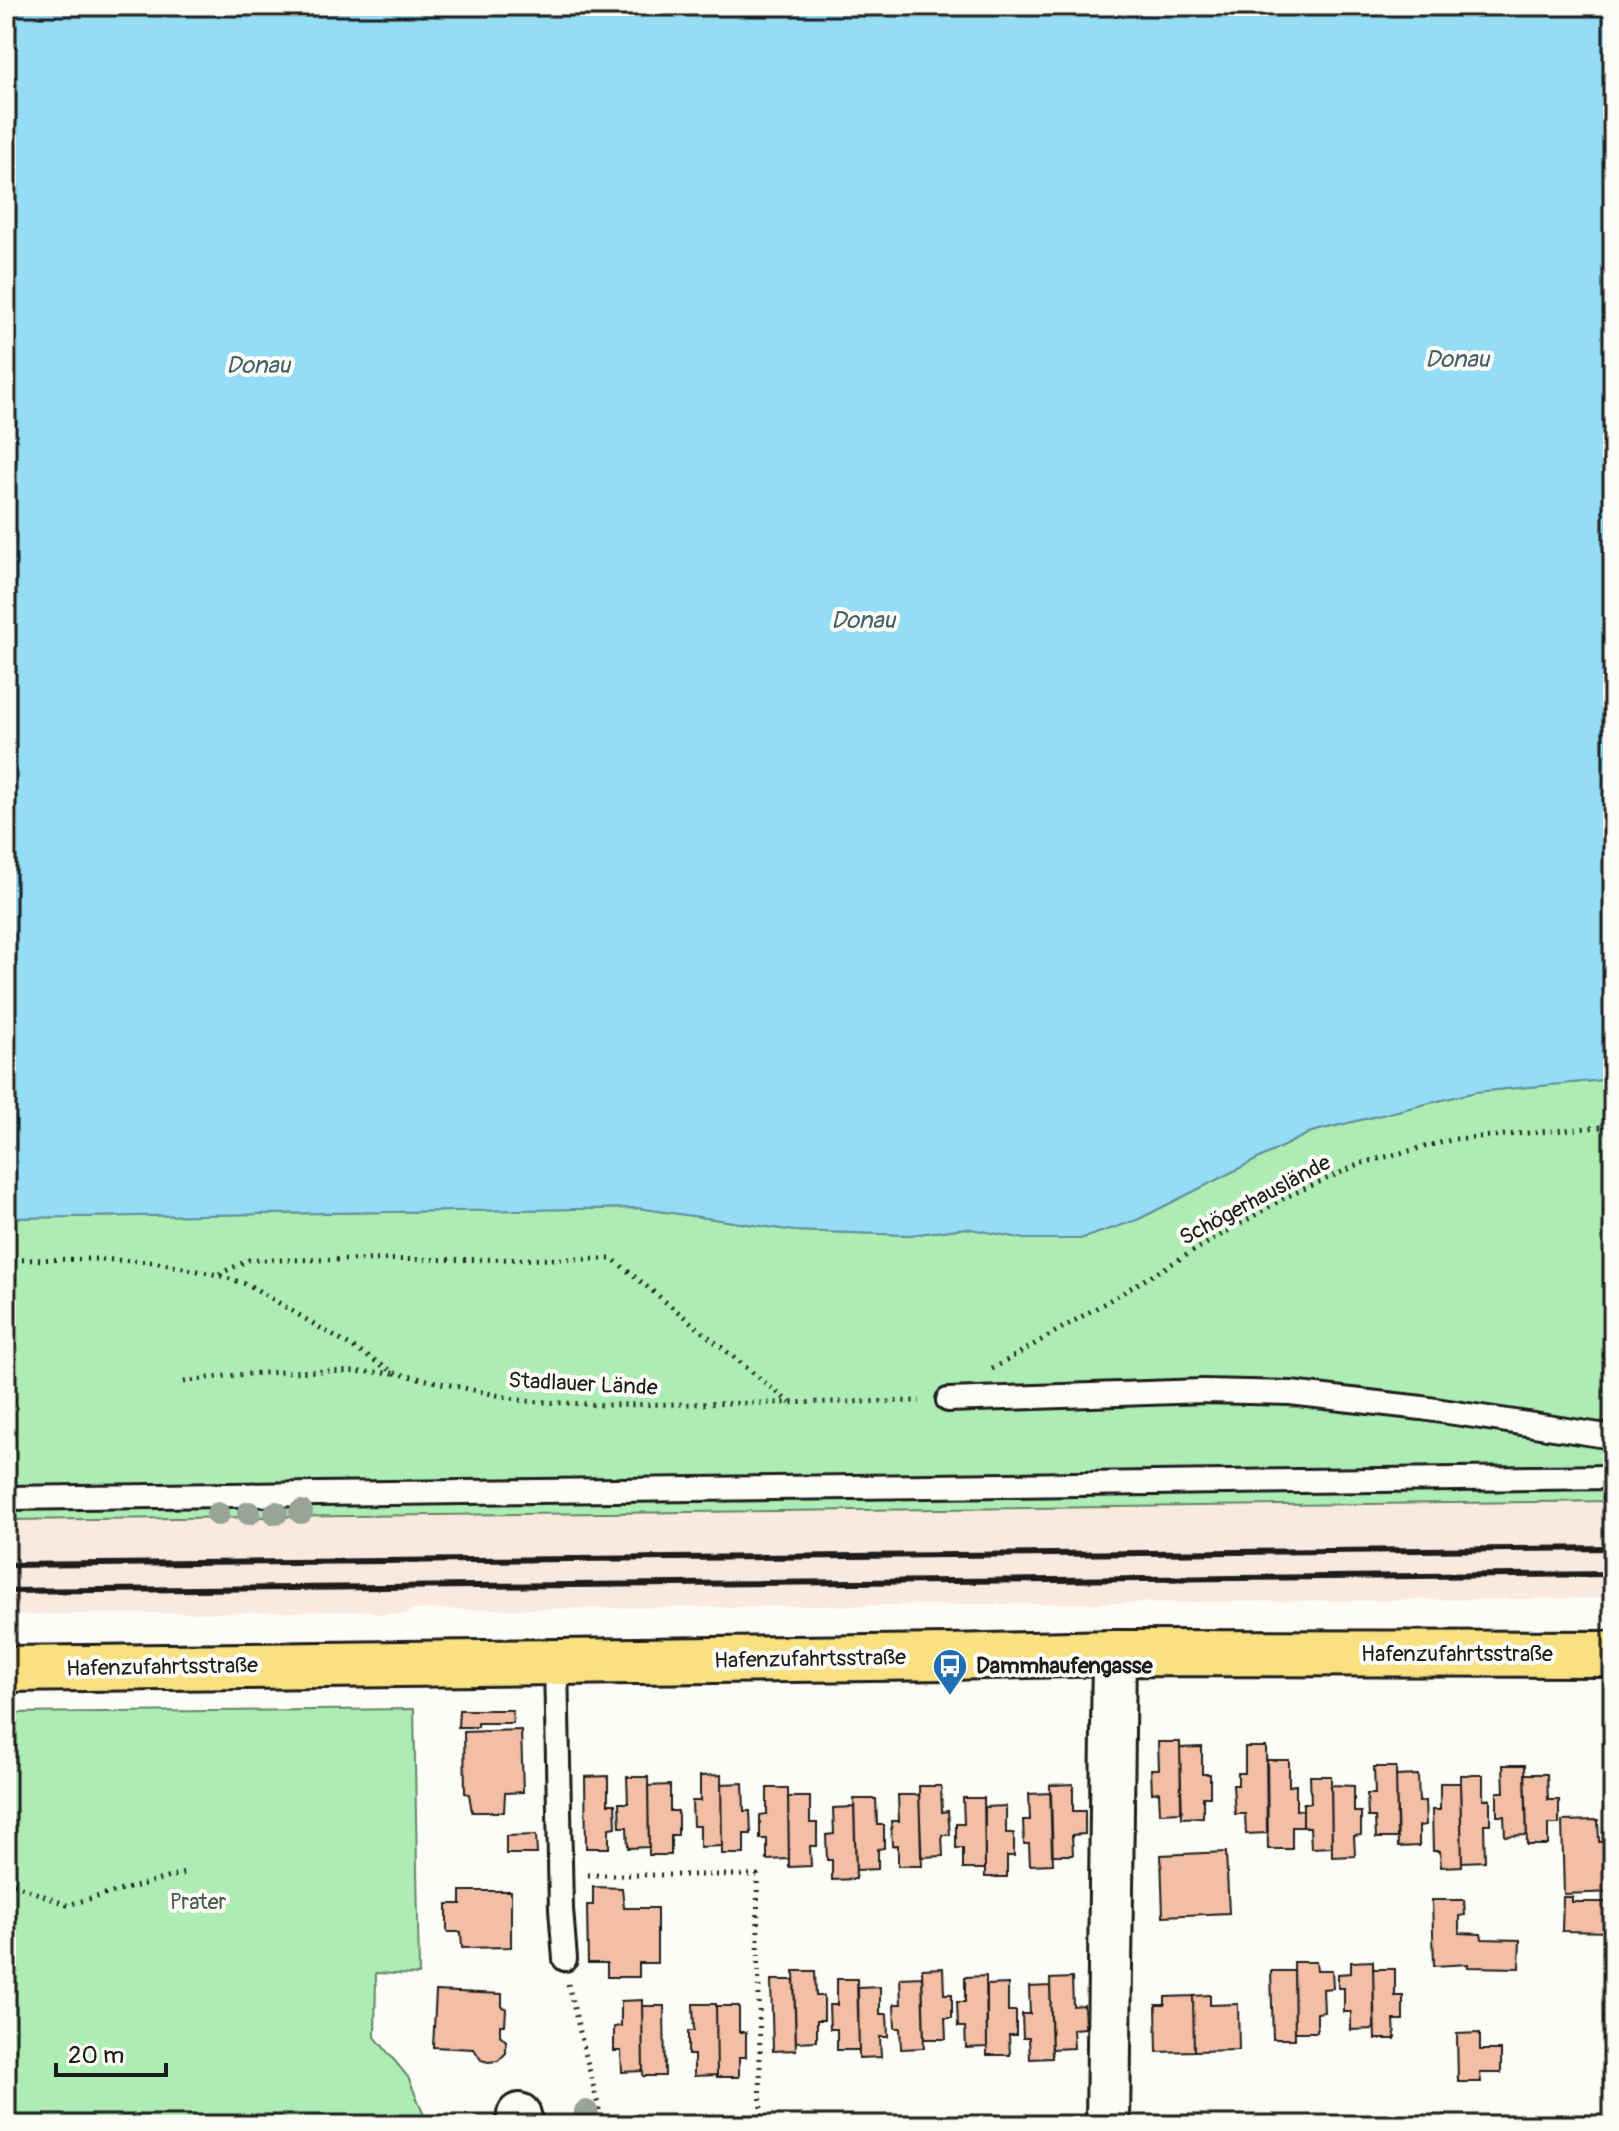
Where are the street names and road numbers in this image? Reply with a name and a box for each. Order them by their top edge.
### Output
street label: Schögerhauslände [1175,1148,1335,1252]
street label: Stadlauer Lände [508,1366,659,1402]
street label: Hafenzufahrtsstraße [1361,1640,1553,1668]
street label: Hafenzufahrtsstraße [714,1643,906,1675]
street label: Hafenzufahrtsstraße [66,1651,258,1683]

